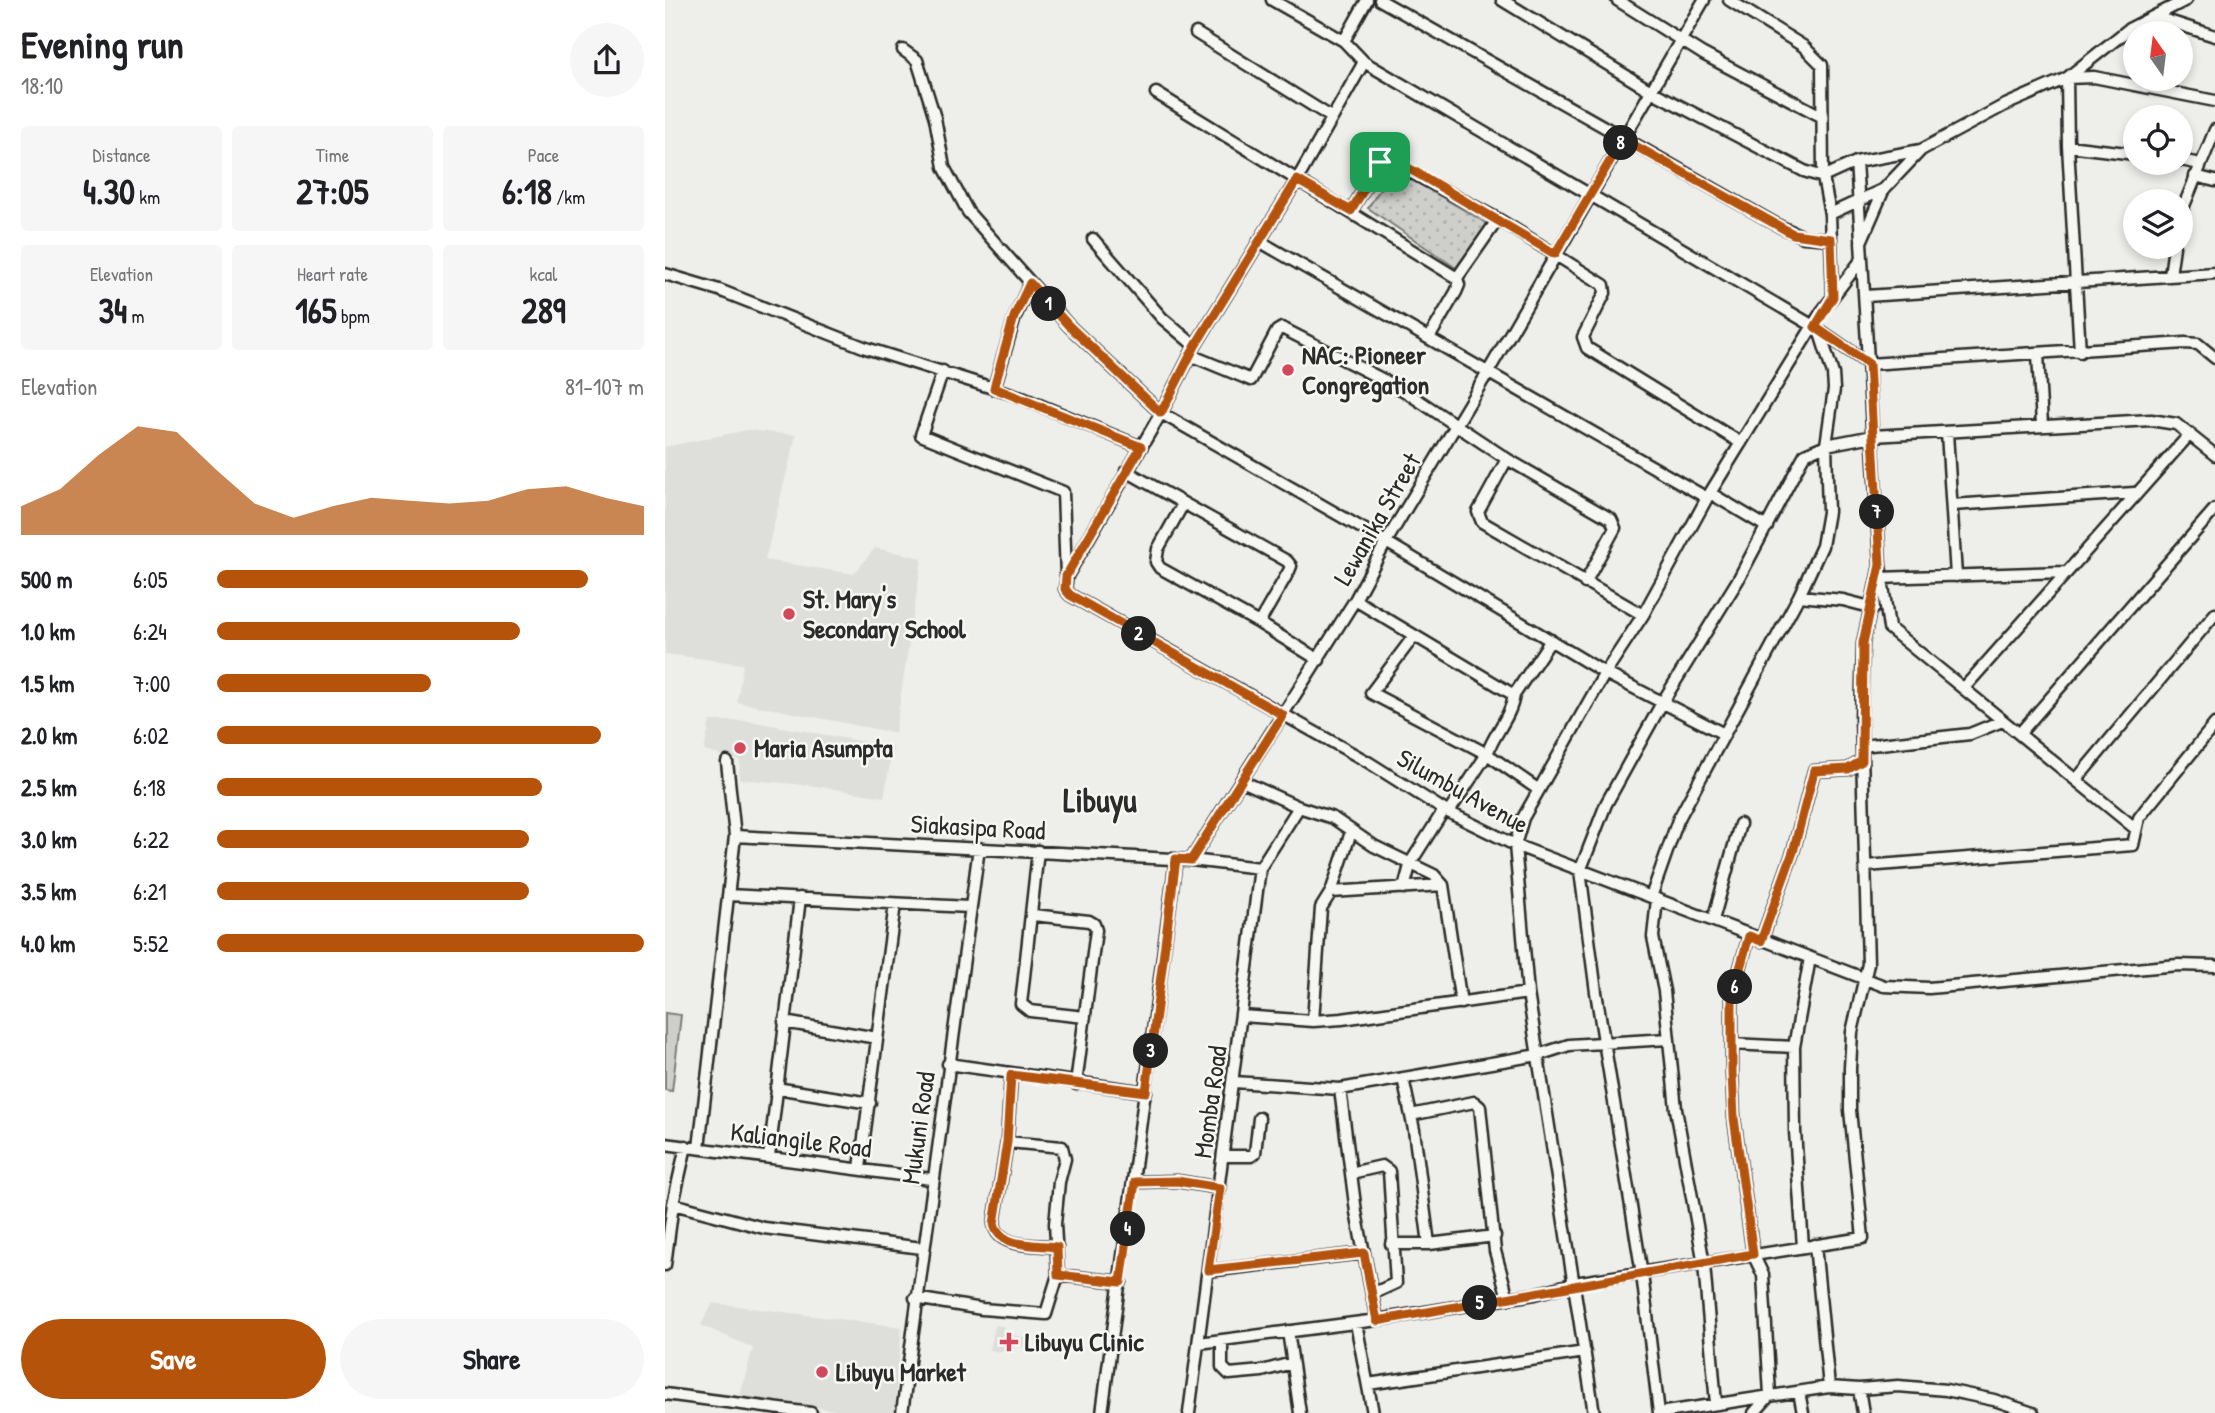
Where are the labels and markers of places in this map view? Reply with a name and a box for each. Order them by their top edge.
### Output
pin: 8 [1604,125,1639,160]
pin [1350,132,1410,192]
pin: 1 [1031,286,1067,322]
place label: NAC: Pioneer Congregation [1302,337,1429,403]
marker: NAC: Pioneer Congregation [1280,362,1296,378]
pin: 7 [1859,494,1895,530]
place label: St. Mary's Secondary School [803,581,967,647]
marker: St. Mary's Secondary School [781,606,797,622]
pin: 2 [1121,616,1156,652]
place label: Maria Asumpta [754,730,894,766]
marker: Maria Asumpta [732,740,748,756]
pin: 6 [1717,970,1753,1004]
pin: 3 [1133,1034,1169,1068]
pin: 4 [1111,1212,1145,1246]
pin: 5 [1463,1286,1497,1320]
place label: Libuyu Clinic [1025,1324,1145,1360]
marker: Libuyu Clinic [999,1332,1019,1352]
place label: Libuyu Market [836,1354,967,1390]
marker: Libuyu Market [814,1364,830,1380]

